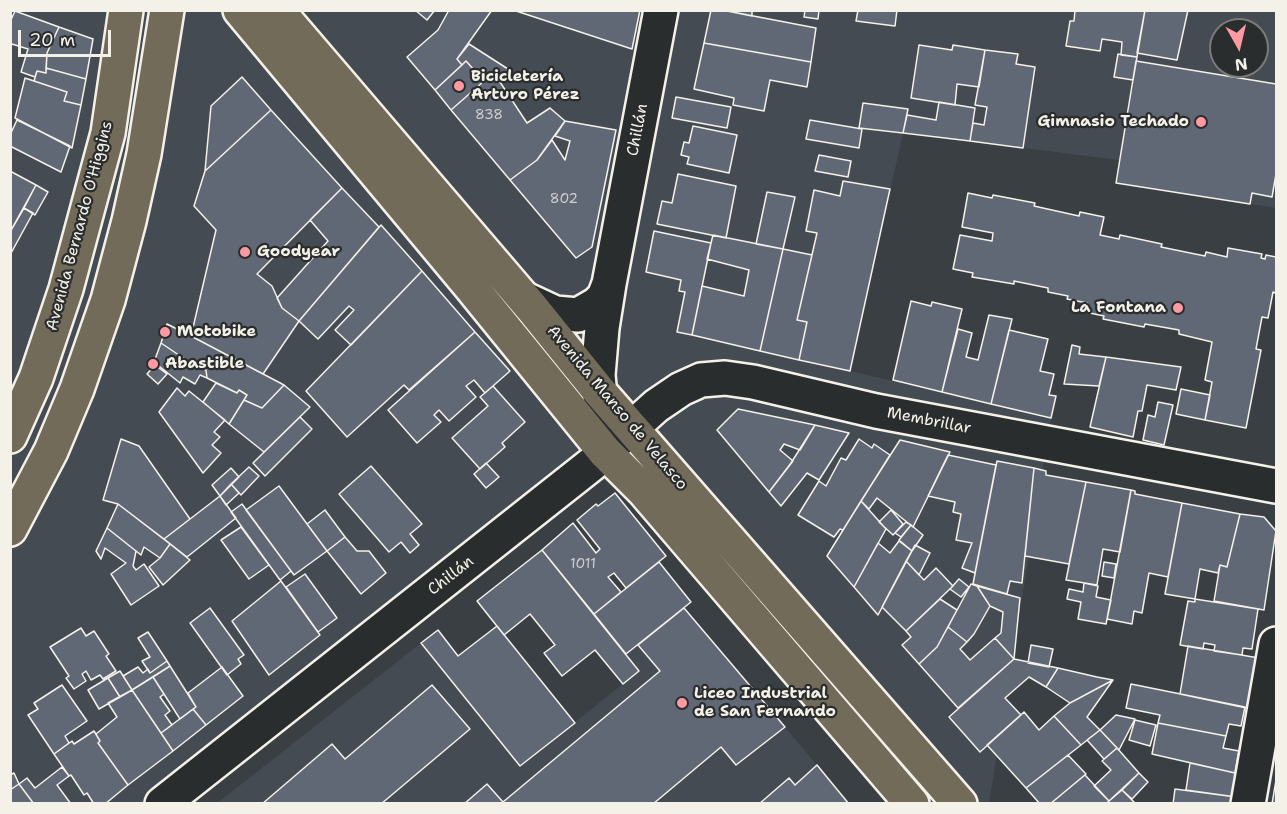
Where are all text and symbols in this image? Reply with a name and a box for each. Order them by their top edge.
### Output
scale bar [21,18,114,56]
north arrow [1209,18,1269,78]
text: 20 m [29,28,75,52]
text: N [1234,53,1249,76]
place label: Bicicletería Arturo Pérez [471,67,580,105]
marker: Bicicletería Arturo Pérez [452,79,466,93]
street label: Chillán [624,102,652,158]
house number: 838 [475,107,503,123]
place label: Gimnasio Techado [1037,112,1189,132]
marker: Gimnasio Techado [1194,115,1208,129]
street label: Avenida Bernardo O'Higgins [43,119,117,333]
house number: 802 [550,191,578,207]
place label: Goodyear [257,242,340,262]
marker: Goodyear [238,245,252,259]
place label: La Fontana [1071,298,1166,318]
marker: La Fontana [1171,301,1185,315]
place label: Motobike [177,322,256,342]
street label: Avenida Manso de Velasco [543,322,691,494]
marker: Motobike [158,325,172,339]
place label: Abastible [165,354,244,374]
marker: Abastible [146,357,160,371]
street label: Membrillar [885,403,973,439]
street label: Chillán [424,552,478,600]
house number: 1011 [570,556,596,572]
place label: Liceo Industrial de San Fernando [694,684,836,722]
marker: Liceo Industrial de San Fernando [675,696,689,710]

